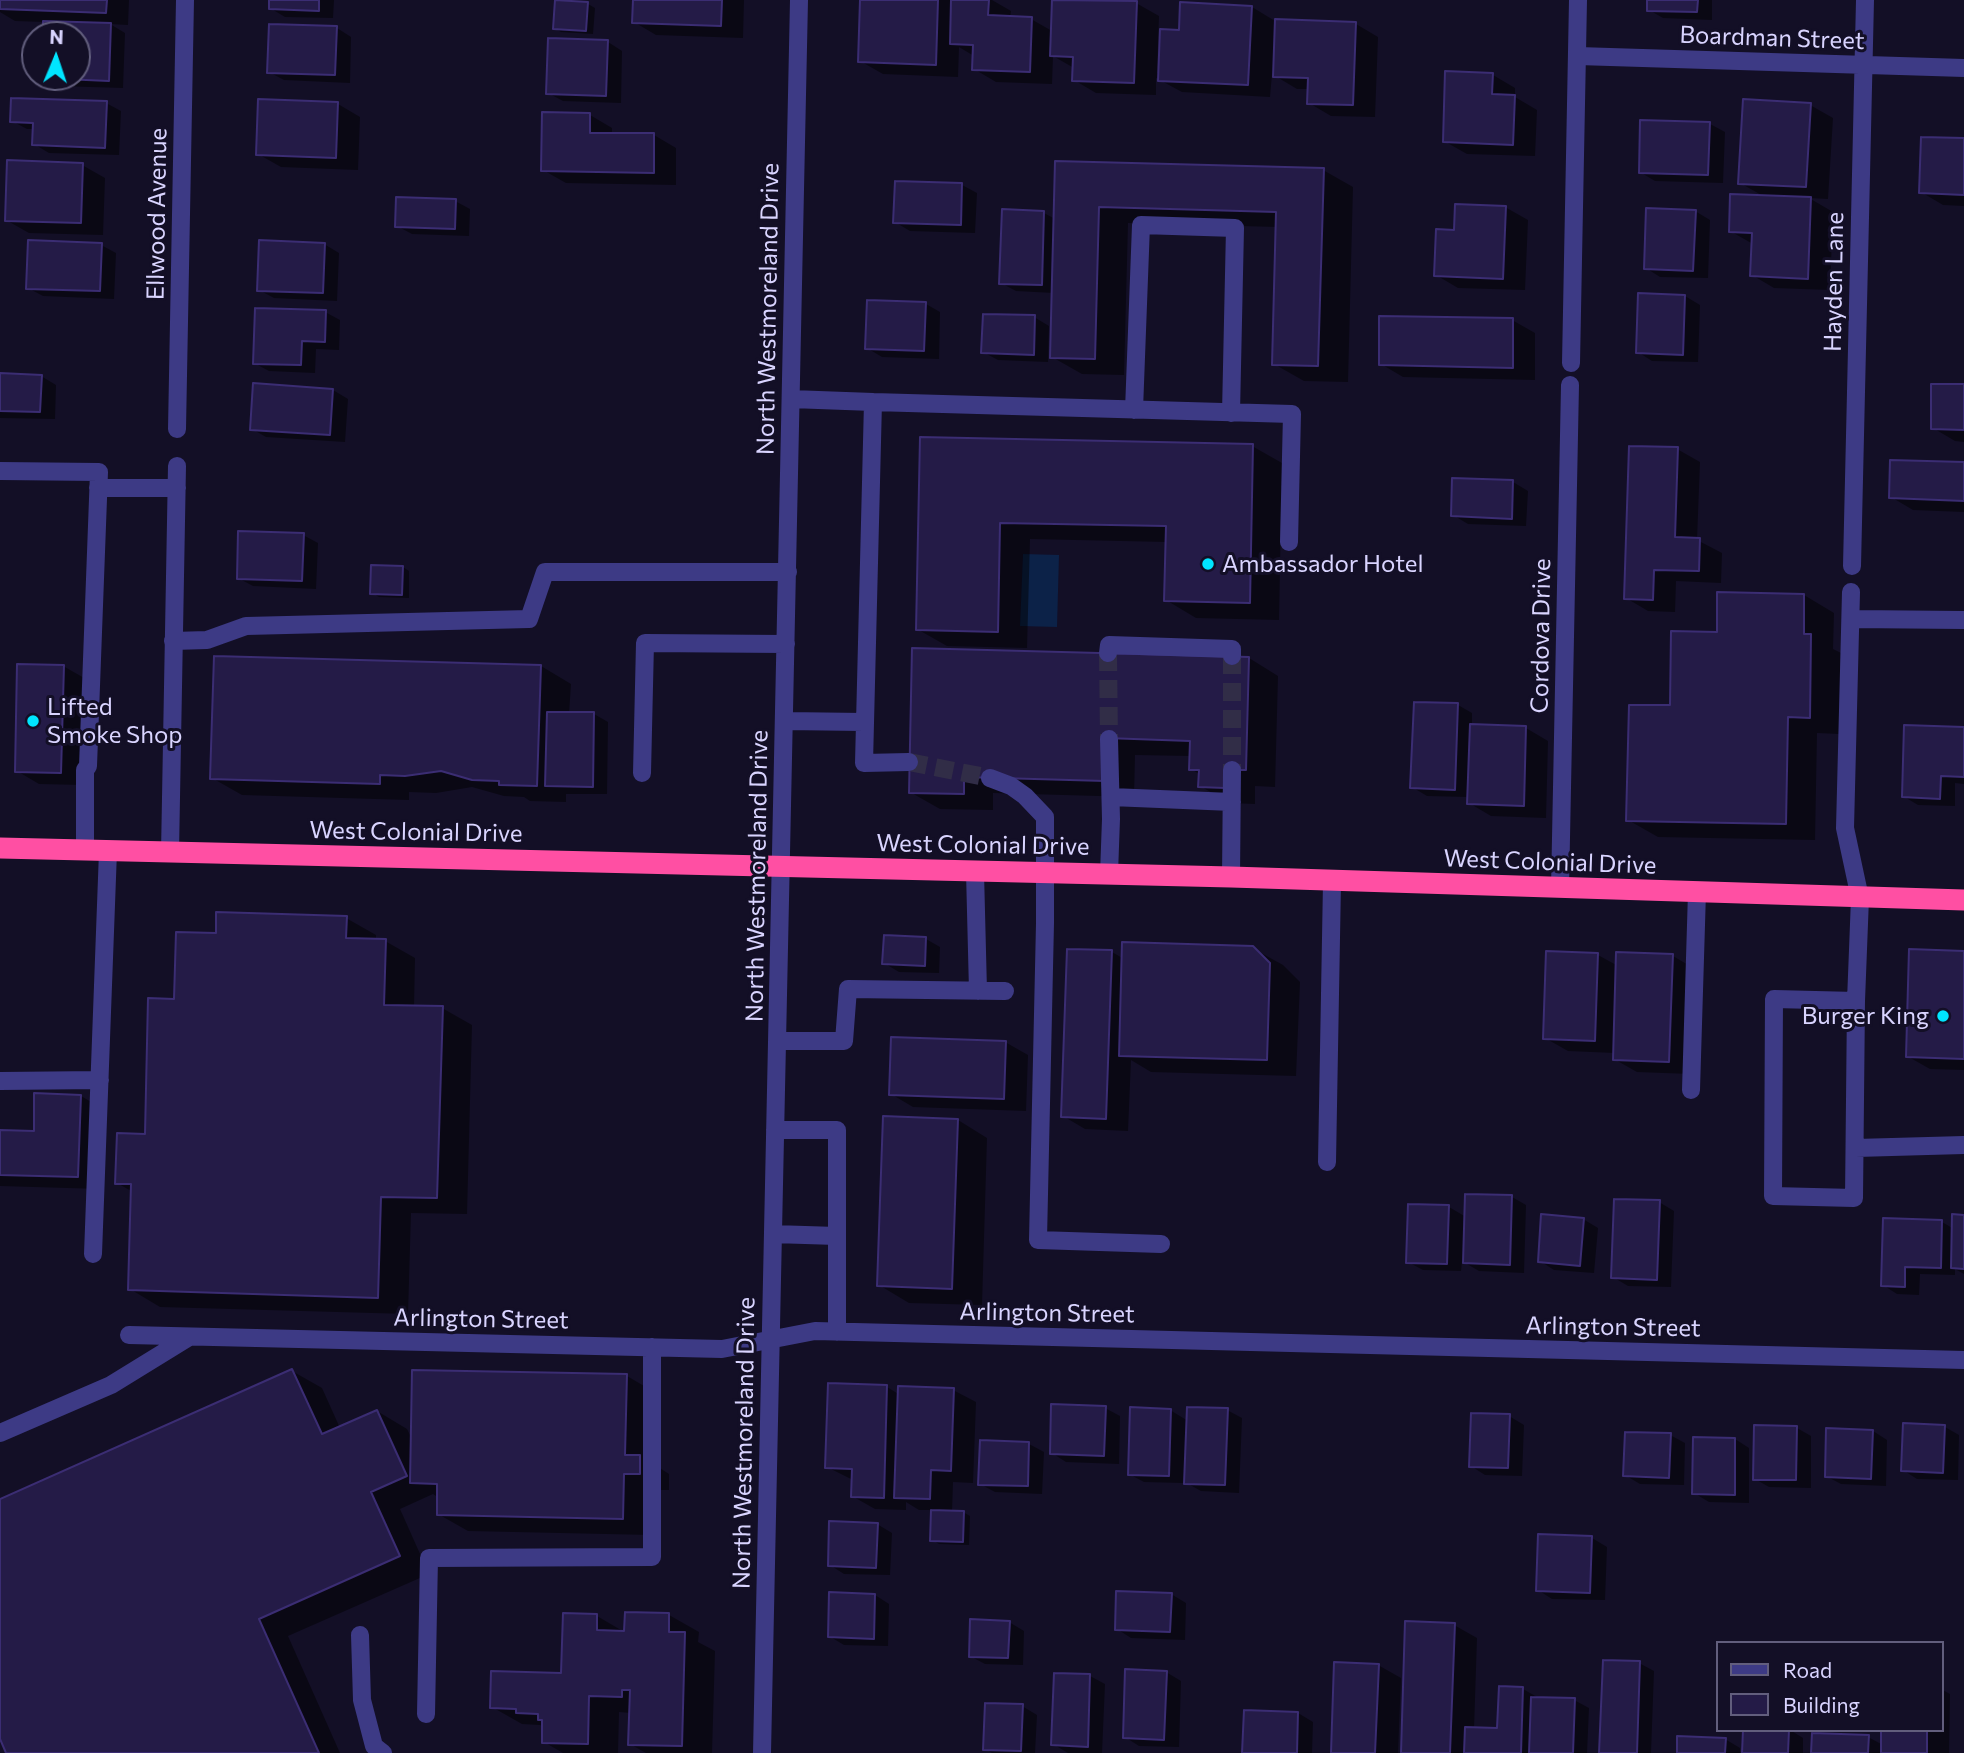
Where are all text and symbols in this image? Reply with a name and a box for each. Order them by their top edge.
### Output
street label: Boardman Street [1679,20,1865,56]
north arrow [21,21,91,91]
text: N [49,25,64,48]
street label: Ellwood Avenue [141,128,173,300]
street label: North Westmoreland Drive [751,163,785,455]
street label: Hayden Lane [1818,212,1850,352]
place label: Ambassador Hotel [1222,550,1424,578]
marker: Ambassador Hotel [1200,556,1216,572]
street label: Cordova Drive [1525,558,1557,714]
place label: Lifted Smoke Shop [47,693,182,749]
marker: Lifted Smoke Shop [25,713,41,729]
street label: North Westmoreland Drive [740,730,774,1022]
street label: West Colonial Drive [309,816,523,848]
street label: West Colonial Drive [876,829,1090,861]
street label: West Colonial Drive [1443,844,1657,880]
place label: Burger King [1802,1002,1929,1030]
marker: Burger King [1935,1008,1951,1024]
street label: North Westmoreland Drive [727,1297,761,1589]
street label: Arlington Street [959,1297,1135,1329]
street label: Arlington Street [393,1303,569,1335]
street label: Arlington Street [1525,1311,1701,1343]
legend [1716,1641,1943,1732]
text: Road [1783,1657,1832,1682]
text: Building [1783,1692,1860,1717]

